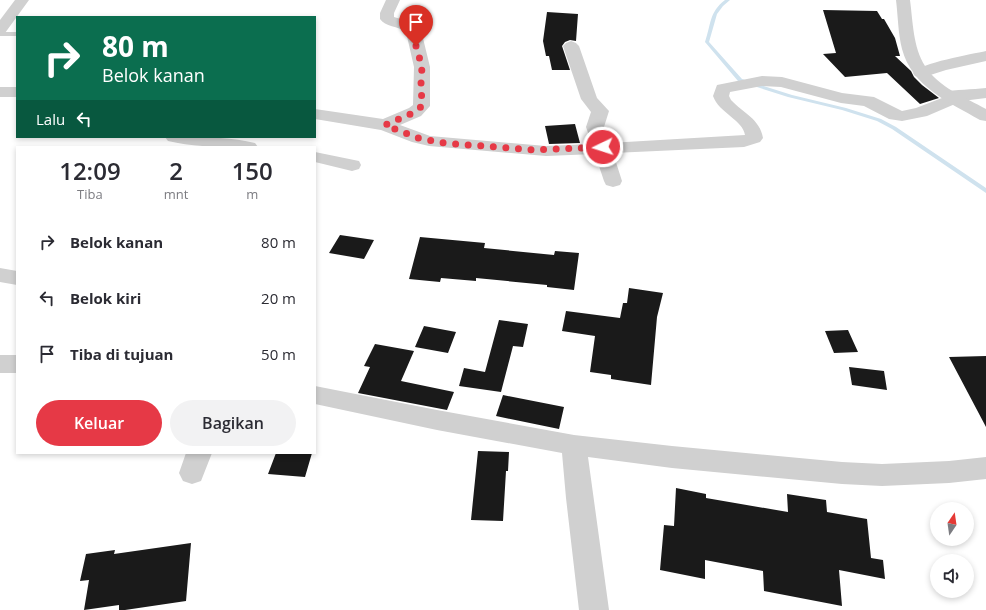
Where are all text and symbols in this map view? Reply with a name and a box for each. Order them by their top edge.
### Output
pin [399,5,433,46]
icon: arrive [405,11,427,33]
text: 80 m [102,27,169,65]
icon: right [36,32,88,84]
text: Belok kanan [102,63,205,87]
icon: left [73,108,95,130]
text: Lalu [36,109,65,129]
position arrow [582,126,624,168]
text: 12:09 [59,154,121,187]
text: 2 [169,154,183,187]
text: 150 [232,154,273,187]
text: Tiba [77,185,103,203]
text: mnt [164,185,188,203]
text: m [246,185,258,203]
icon: right [36,231,58,253]
text: Belok kanan [70,232,163,252]
text: 80 m [261,232,296,252]
icon: left [36,287,58,309]
text: Belok kiri [70,288,141,308]
text: 20 m [261,288,296,308]
icon: arrive [36,343,58,365]
text: Tiba di tujuan [70,344,173,364]
text: 50 m [261,344,296,364]
button: Keluar [36,400,162,446]
button: Bagikan [170,400,296,446]
north arrow [930,502,974,546]
map controls [930,502,974,598]
button: sound [930,554,974,598]

